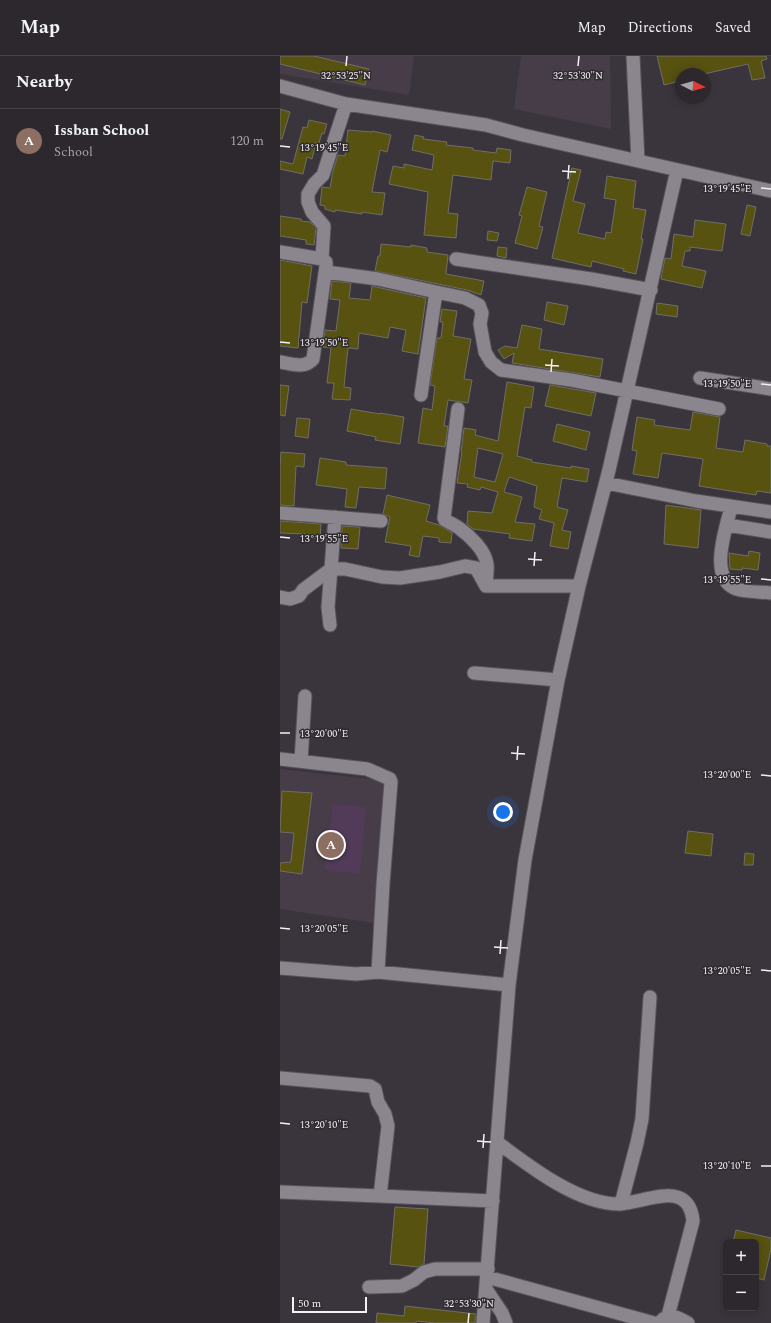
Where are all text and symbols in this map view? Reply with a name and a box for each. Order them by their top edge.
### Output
text: Map [20,13,60,42]
text: Map [578,17,606,38]
text: Directions [628,17,693,38]
text: Saved [715,17,751,38]
text: 32°53'25"N [321,68,371,84]
text: 32°53'30"N [553,68,603,84]
north arrow [675,68,711,104]
text: Nearby [16,69,72,95]
text: Issban School [54,119,149,142]
text: A [24,131,34,151]
text: 120 m [230,131,264,151]
text: 13°19'45"E [300,140,348,156]
text: School [54,142,93,162]
text: 13°19'45"E [703,181,751,197]
text: 13°19'50"E [300,335,348,351]
text: 13°19'50"E [703,376,751,392]
text: 13°19'55"E [300,531,348,547]
text: 13°19'55"E [703,572,751,588]
text: 13°20'00"E [300,726,348,742]
text: 13°20'00"E [703,767,751,783]
your location [493,802,513,822]
pin: A [318,830,344,860]
text: 13°20'05"E [300,921,348,937]
text: 13°20'05"E [703,963,751,979]
text: 13°20'10"E [300,1117,348,1133]
text: 13°20'10"E [703,1158,751,1174]
map controls [723,1239,759,1311]
button: + [723,1239,759,1275]
button: − [723,1275,759,1311]
scale bar [292,1295,367,1314]
text: 50 m [298,1295,321,1312]
text: 32°53'30"N [444,1296,494,1312]

